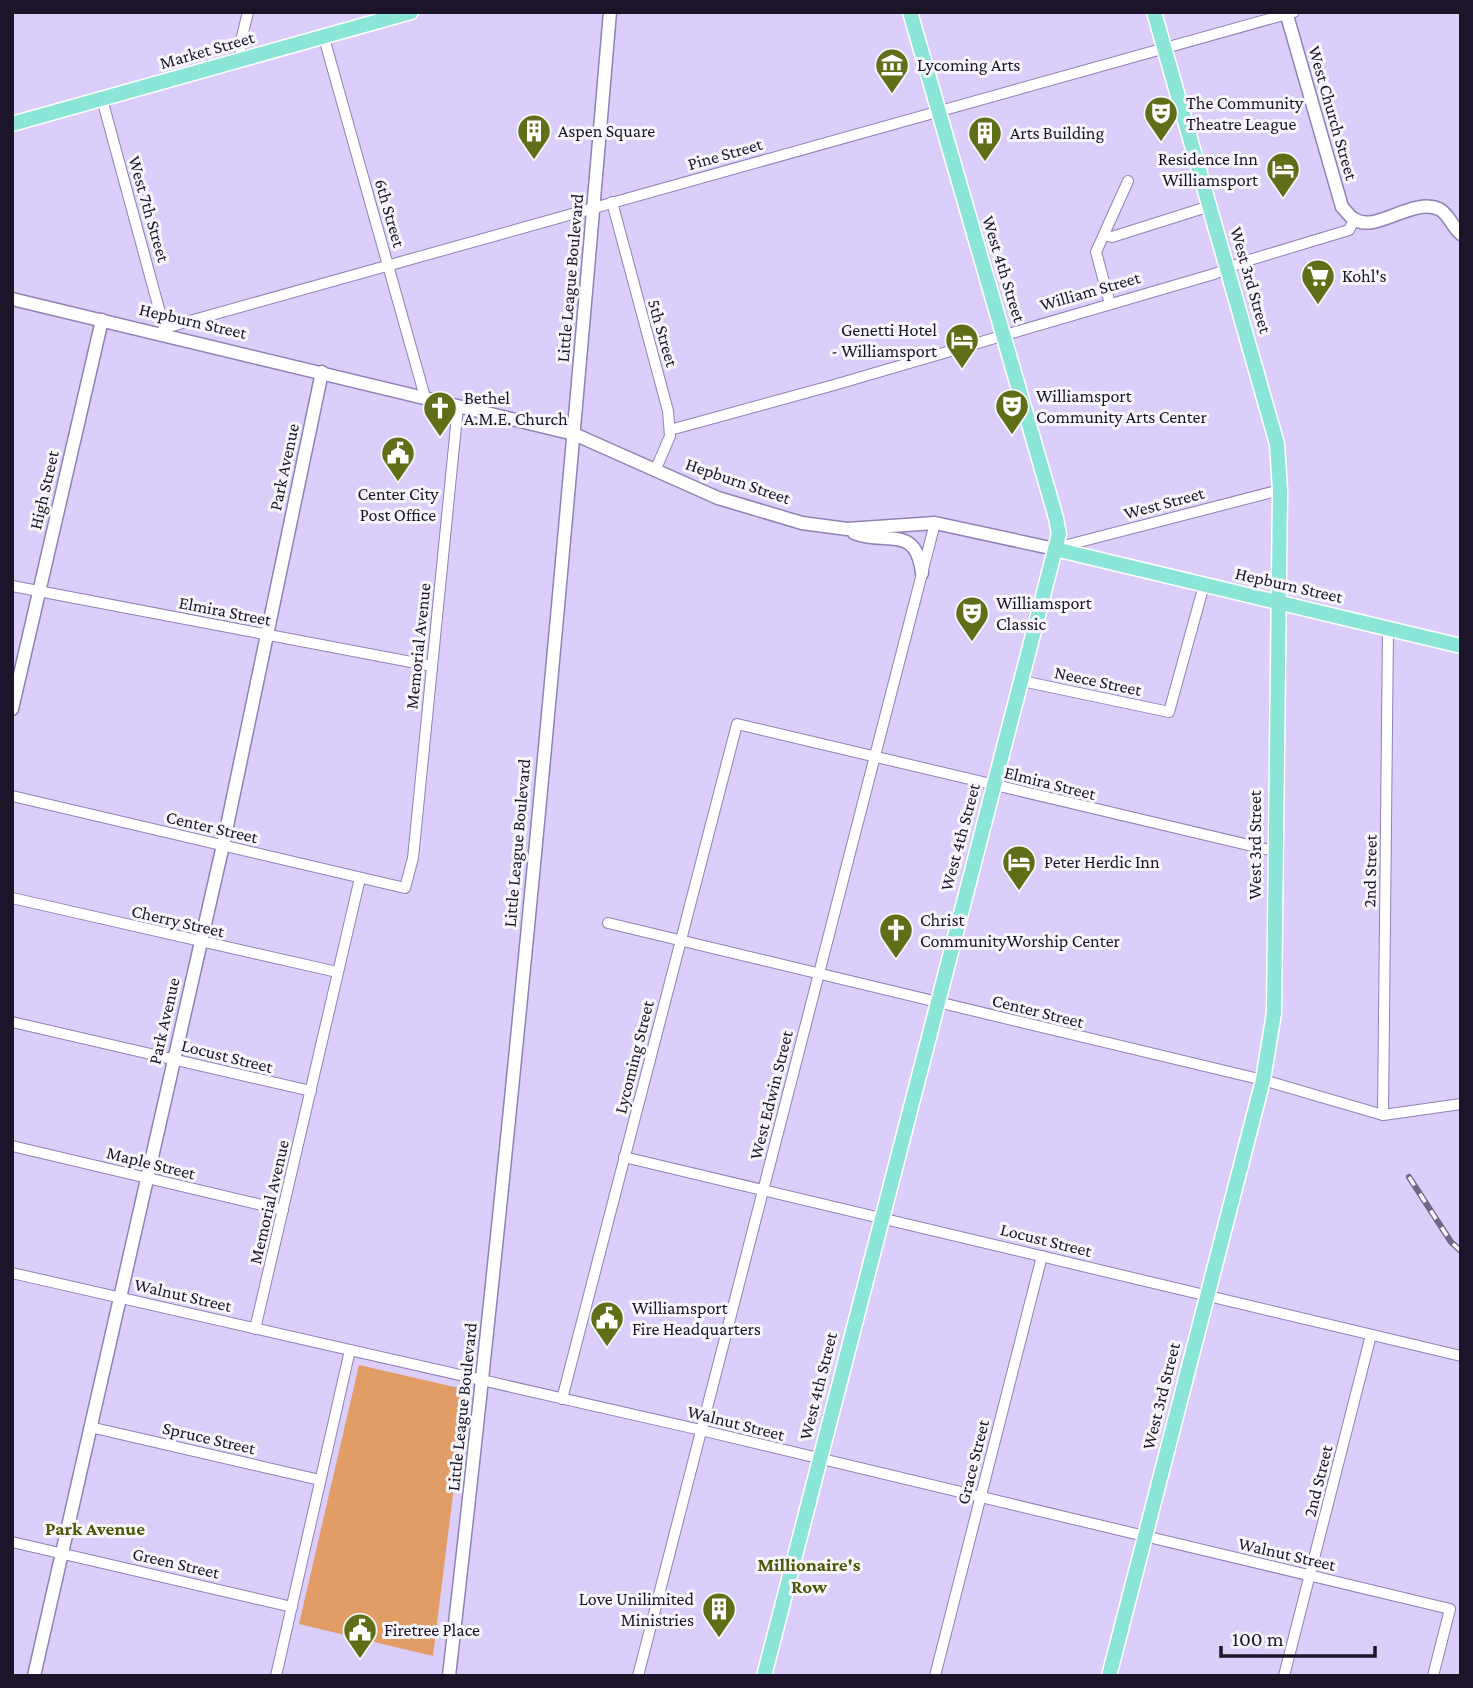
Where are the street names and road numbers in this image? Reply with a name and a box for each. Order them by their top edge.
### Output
street label: Market Street [157,27,258,73]
street label: West Church Street [1304,44,1362,183]
street label: Pine Street [685,134,766,174]
street label: West 7th Street [124,154,174,265]
street label: 6th Street [371,176,410,251]
street label: Little League Boulevard [553,192,587,363]
street label: West 4th Street [978,213,1030,326]
street label: West 3rd Street [1226,225,1276,336]
street label: William Street [1038,267,1143,315]
street label: 5th Street [644,297,682,370]
street label: Hepburn Street [137,299,250,343]
street label: Park Avenue [265,422,303,512]
street label: High Street [25,448,63,531]
street label: Hepburn Street [683,454,794,509]
street label: West Street [1122,482,1207,523]
street label: Hepburn Street [1233,563,1346,607]
street label: Memorial Avenue [401,582,435,710]
street label: Elmira Street [177,592,274,630]
street label: Neece Street [1053,662,1144,700]
street label: Little League Boulevard [500,757,534,928]
street label: Elmira Street [1002,762,1099,804]
street label: West 4th Street [936,780,984,893]
street label: West 3rd Street [1245,789,1265,900]
street label: Center Street [164,807,261,848]
street label: 2nd Street [1359,833,1381,908]
street label: Cherry Street [130,901,227,942]
street label: Park Avenue [144,976,184,1066]
street label: Center Street [990,990,1087,1032]
street label: Lycoming Street [610,997,658,1116]
street label: West Edwin Street [745,1027,797,1162]
street label: Locust Street [179,1035,276,1077]
street label: Memorial Avenue [245,1138,293,1266]
street label: Maple Street [104,1142,199,1184]
street label: Locust Street [998,1219,1095,1261]
street label: Walnut Street [132,1274,235,1316]
street label: Little League Boulevard [443,1321,481,1492]
street label: West 4th Street [795,1329,841,1442]
street label: West 3rd Street [1138,1339,1184,1452]
street label: Walnut Street [685,1401,788,1445]
street label: Grace Street [953,1417,993,1506]
street label: Spruce Street [161,1418,258,1459]
street label: 2nd Street [1299,1442,1337,1519]
street label: Walnut Street [1236,1533,1339,1575]
street label: Green Street [131,1543,222,1583]

